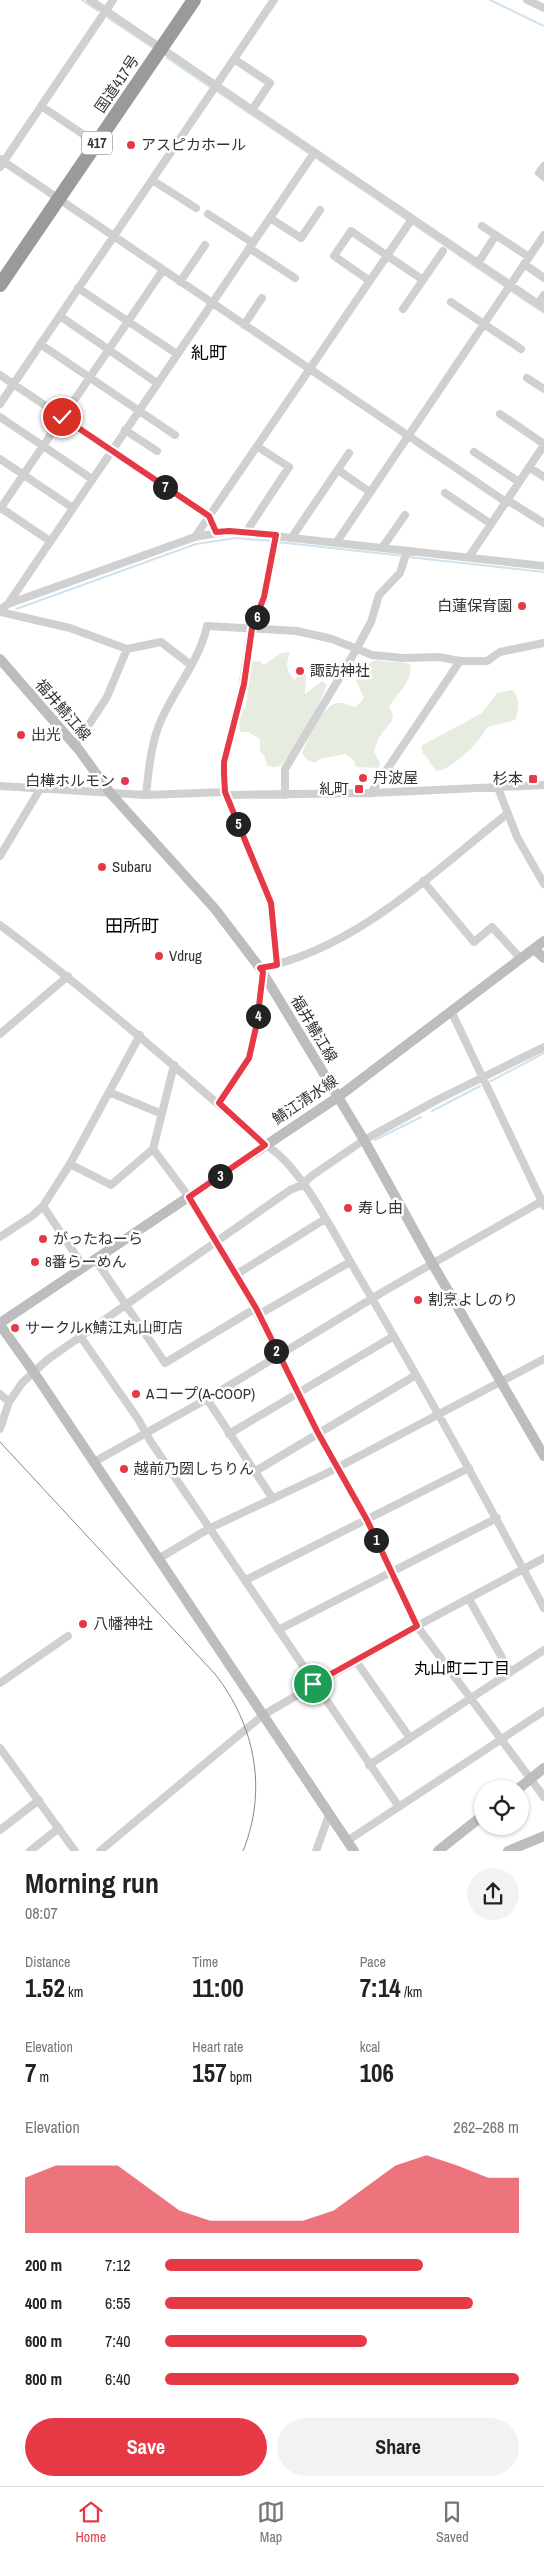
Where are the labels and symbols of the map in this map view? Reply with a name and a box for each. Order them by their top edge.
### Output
street label: 国道417号 [90,51,144,117]
road number: 417 [82,132,112,154]
place label: アスピカホール [141,134,246,155]
marker: アスピカホール [125,139,137,151]
district label: 糺町 [191,340,227,365]
pin [41,396,83,438]
pin: 7 [152,474,178,500]
place label: 白蓮保育園 [437,595,512,616]
marker: 白蓮保育園 [516,600,528,612]
pin: 6 [244,604,270,630]
place label: 諏訪神社 [310,660,370,681]
marker: 諏訪神社 [294,665,306,677]
street label: 福井鯖江線 [31,674,96,745]
place label: 出光 [31,724,61,745]
marker: 出光 [15,729,27,741]
place label: 丹波屋 [373,767,418,788]
place label: 杉本 [493,768,523,789]
place label: 白樺ホルモン [25,770,115,791]
marker: 丹波屋 [357,772,369,784]
marker: 杉本 [527,773,539,785]
marker: 白樺ホルモン [119,775,131,787]
place label: 糺町 [319,778,349,799]
marker: 糺町 [353,783,365,795]
pin: 5 [226,812,250,836]
place label: Subaru [112,856,152,877]
marker: Subaru [96,861,108,873]
district label: 田所町 [105,913,159,938]
place label: Vdrug [169,945,202,966]
marker: Vdrug [153,950,165,962]
street label: 福井鯖江線 [286,991,343,1066]
pin: 4 [246,1004,270,1028]
street label: 鯖江清水線 [268,1070,342,1129]
pin: 3 [208,1164,232,1188]
place label: 寿し由 [358,1197,403,1218]
marker: 寿し由 [342,1202,354,1214]
place label: がったねーら [53,1228,143,1249]
marker: がったねーら [37,1233,49,1245]
place label: 8番らーめん [45,1251,127,1272]
marker: 8番らーめん [29,1256,41,1268]
place label: 割烹よしのり [428,1289,518,1310]
marker: 割烹よしのり [412,1294,424,1306]
place label: サークルK鯖江丸山町店 [25,1317,183,1338]
marker: サークルK鯖江丸山町店 [9,1322,21,1334]
pin: 2 [264,1338,288,1364]
place label: Aコープ(A-COOP) [145,1383,255,1404]
marker: Aコープ(A-COOP) [130,1388,142,1400]
place label: 越前乃圀しちりん [133,1458,254,1479]
marker: 越前乃圀しちりん [118,1463,130,1475]
pin: 1 [364,1528,388,1552]
place label: 八幡神社 [93,1613,153,1634]
marker: 八幡神社 [77,1618,89,1630]
district label: 丸山町二丁目 [414,1657,510,1679]
pin [292,1663,334,1705]

